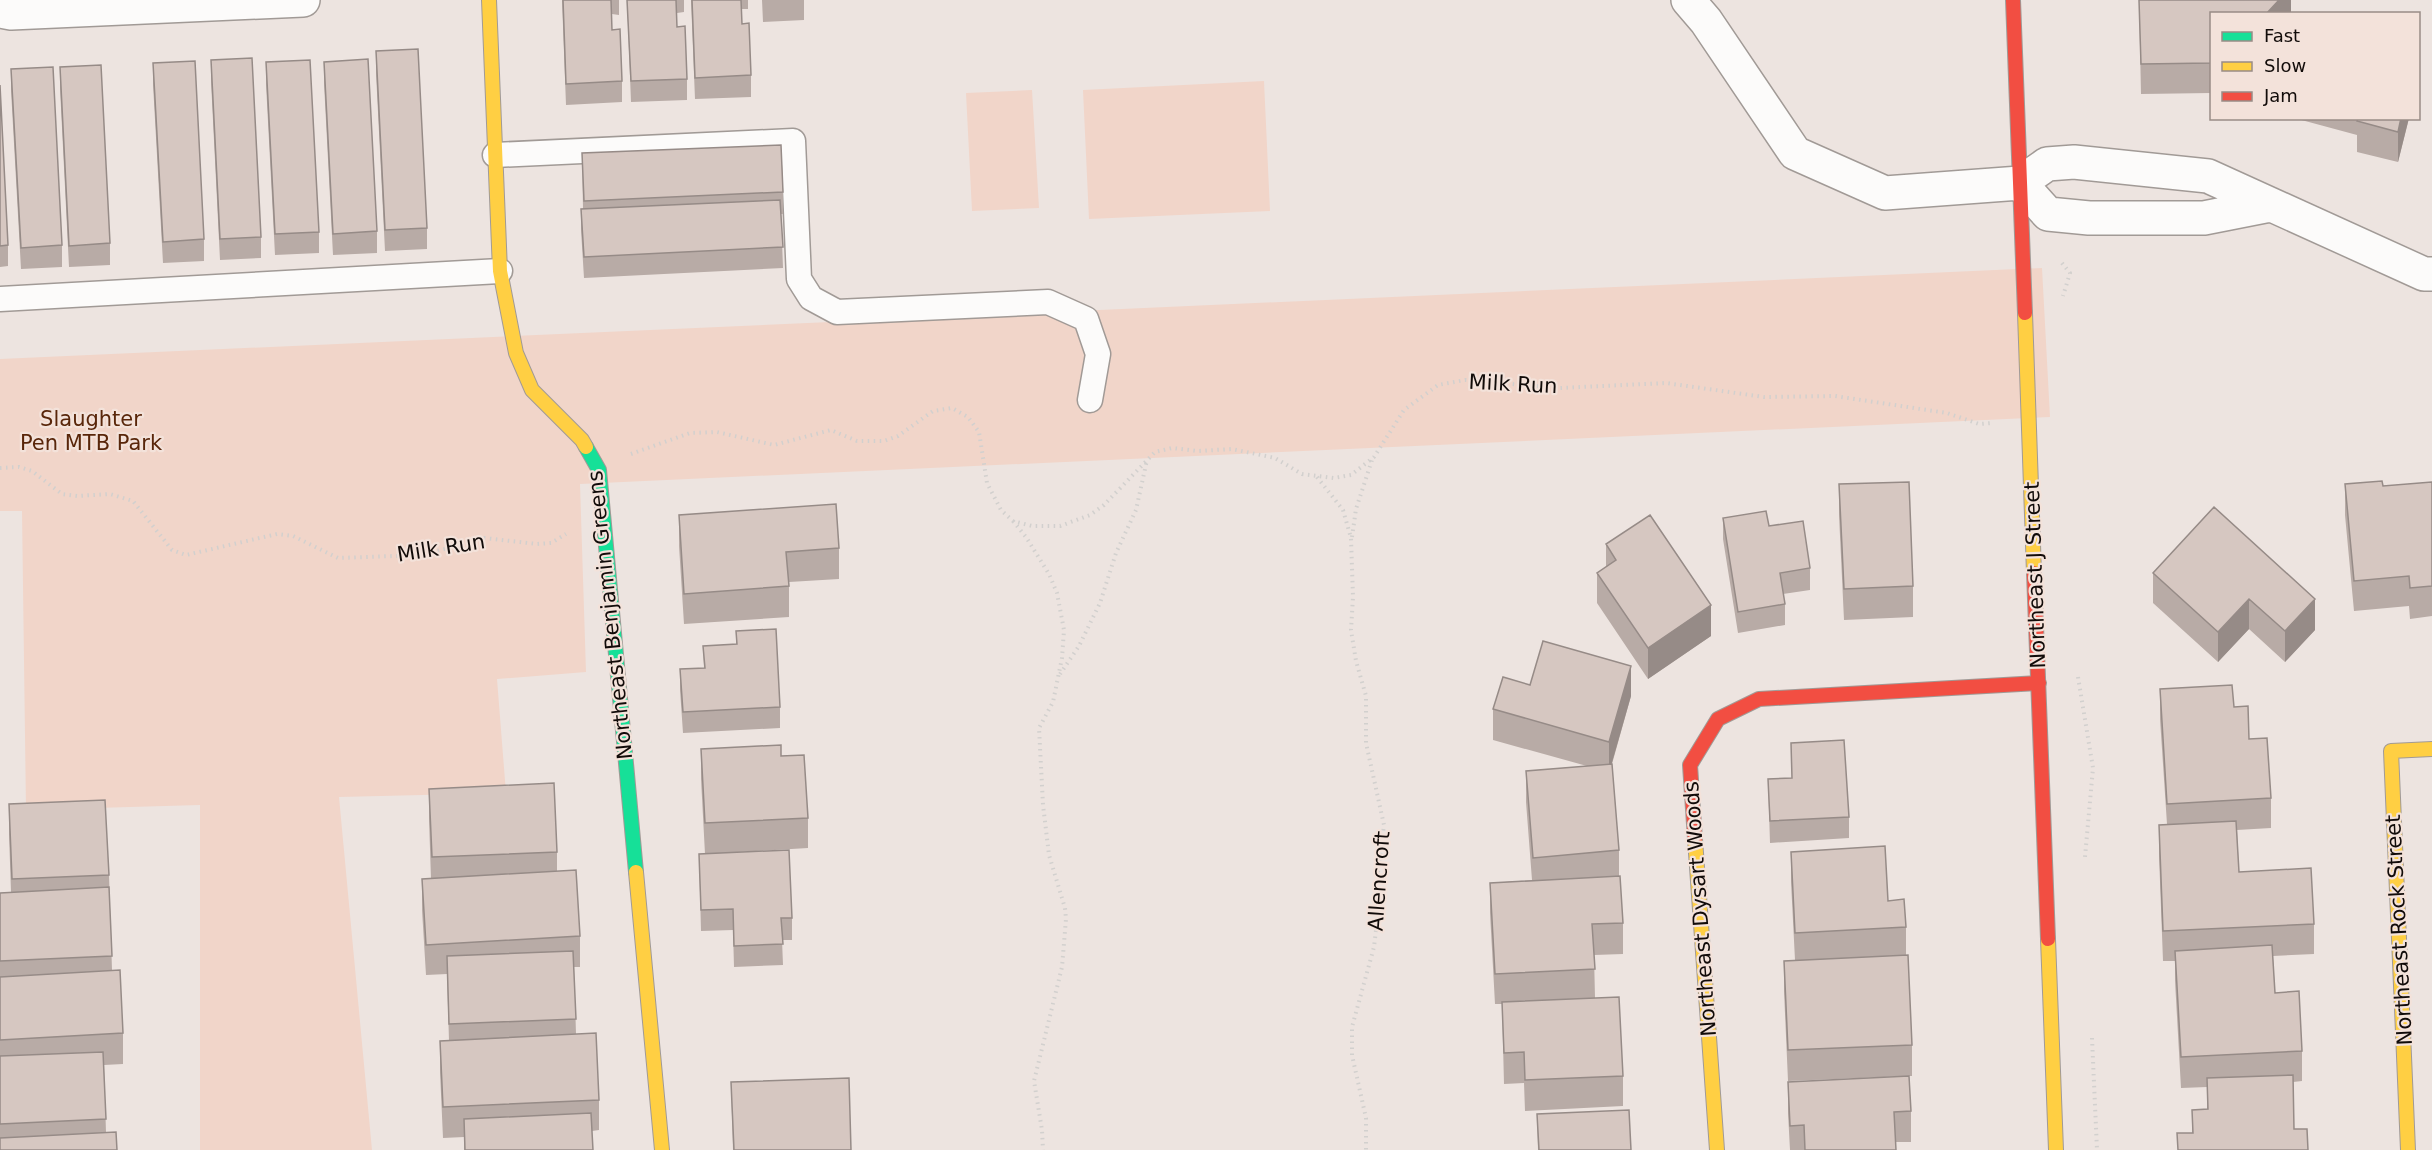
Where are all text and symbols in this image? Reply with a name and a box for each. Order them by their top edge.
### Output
legend [2210,12,2420,120]
text: Fast [2264,25,2300,46]
text: Slow [2264,55,2306,76]
text: Jam [2263,85,2298,106]
street label: Milk Run [1468,370,1558,398]
park label: Slaughter Pen MTB Park [20,407,163,455]
street label: Northeast Benjamin Greens [583,469,637,761]
street label: Northeast J Street [2020,481,2050,669]
street label: Milk Run [395,529,487,567]
street label: Northeast Dysart Woods [1679,781,1721,1037]
street label: Northeast Rock Street [2381,814,2417,1046]
street label: Allencroft [1364,830,1394,932]

